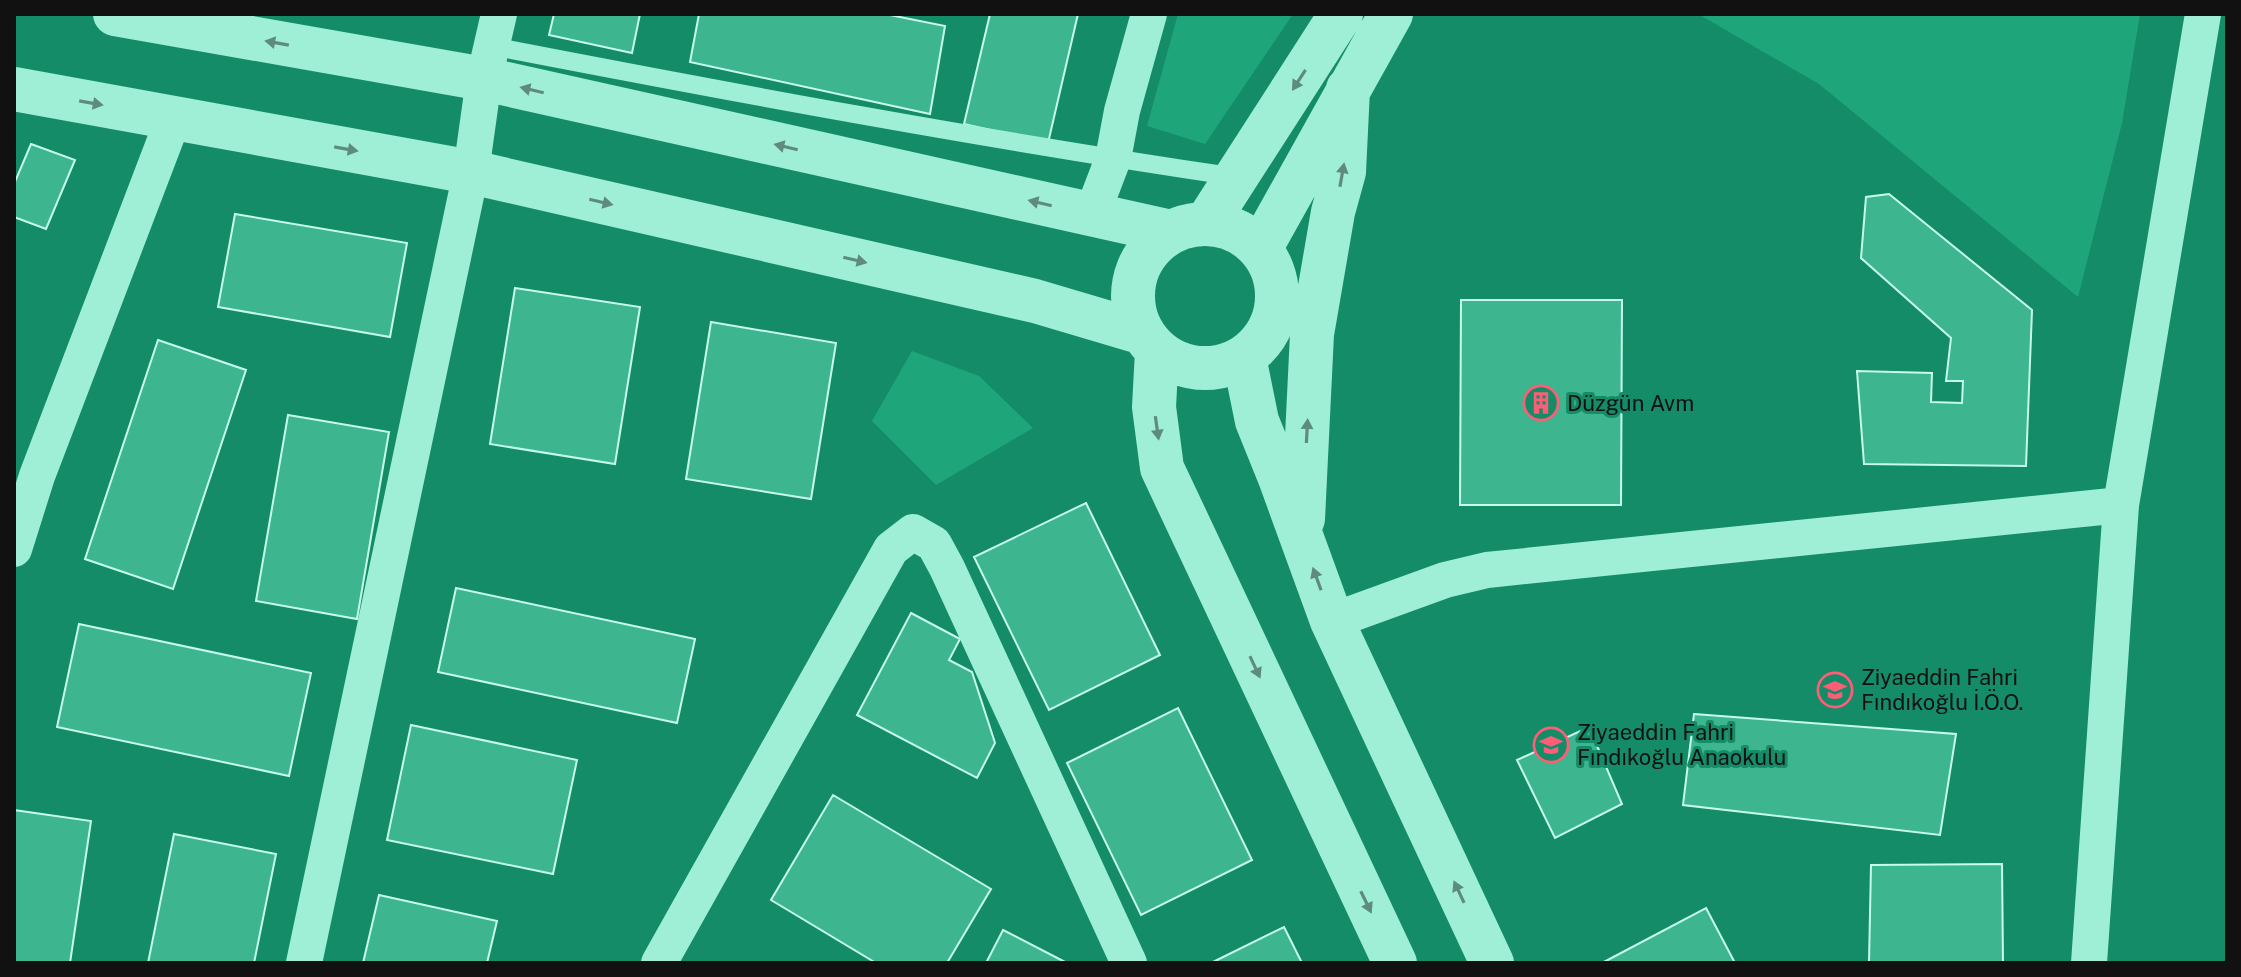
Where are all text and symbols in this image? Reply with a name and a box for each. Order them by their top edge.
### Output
one-way arrow [264,36,289,48]
one-way arrow [1292,69,1307,90]
one-way arrow [520,83,545,96]
one-way arrow [79,97,104,109]
one-way arrow [774,140,799,153]
one-way arrow [334,144,359,156]
one-way arrow [1337,162,1349,187]
one-way arrow [589,196,614,209]
one-way arrow [1027,196,1052,209]
one-way arrow [842,254,867,267]
building icon: Düzgün Avm [1522,384,1560,422]
place label: Düzgün Avm [1567,390,1694,416]
one-way arrow [1151,416,1164,441]
one-way arrow [1301,418,1314,443]
one-way arrow [1310,567,1323,591]
one-way arrow [1248,655,1262,679]
place label: Ziyaeddin Fahri Fındıkoğlu İ.Ö.O. [1861,664,2023,715]
school or university icon: Ziyaeddin Fahri Fındıkoğlu İ.Ö.O. [1816,671,1854,709]
place label: Ziyaeddin Fahri Fındıkoğlu Anaokulu [1577,719,1786,770]
school or university icon: Ziyaeddin Fahri Fındıkoğlu Anaokulu [1532,726,1570,764]
one-way arrow [1452,881,1466,904]
one-way arrow [1359,891,1373,914]

